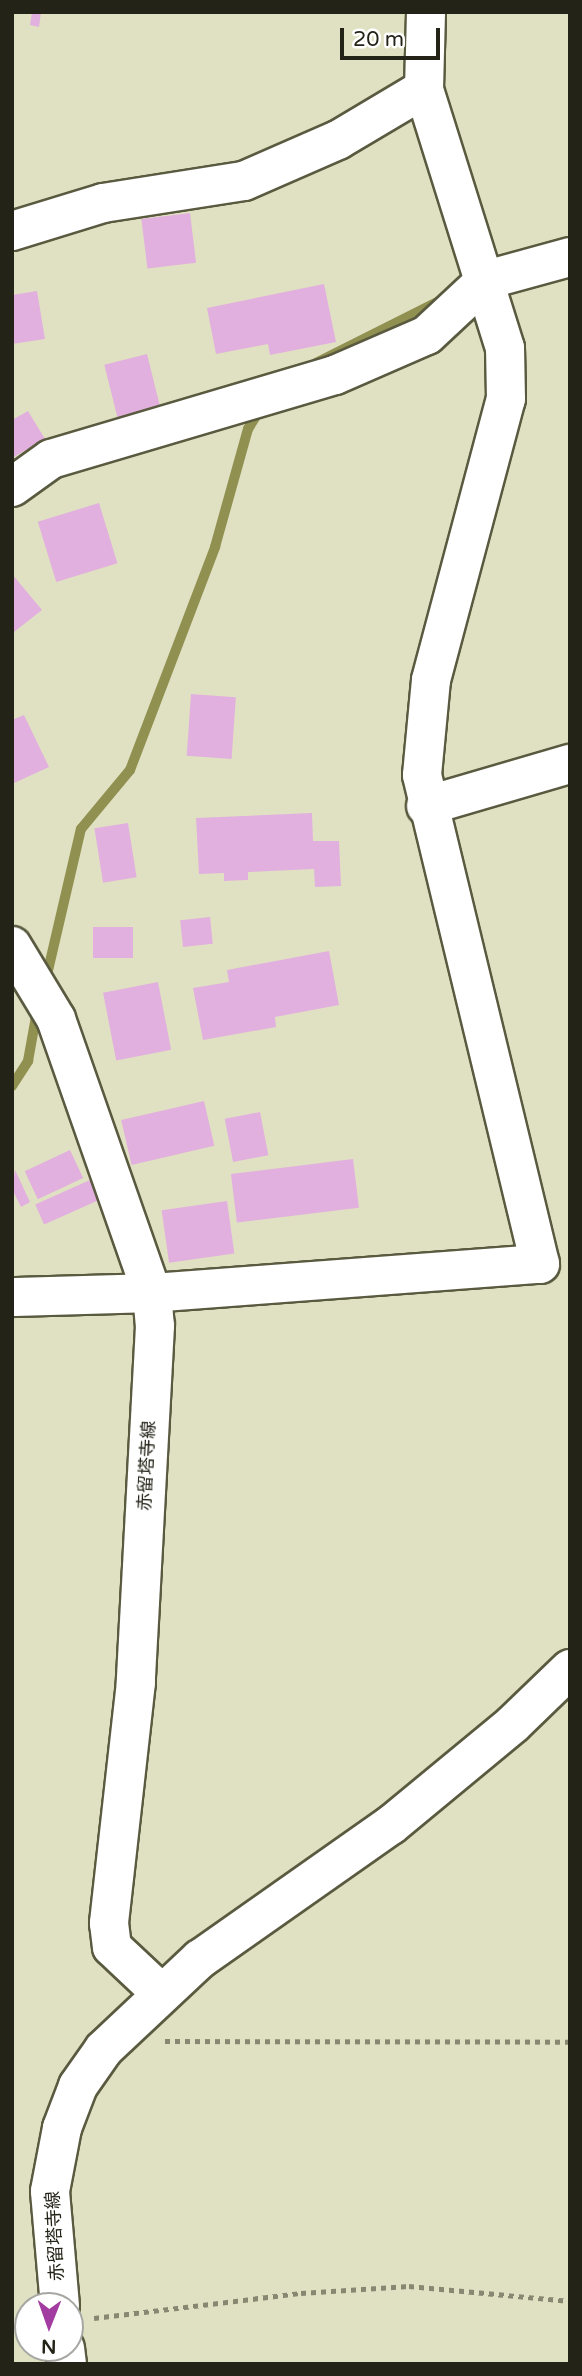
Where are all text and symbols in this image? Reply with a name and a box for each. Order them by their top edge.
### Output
scale bar [344,14,444,58]
text: 20 m [353,27,404,52]
street label: 赤留塔寺線 [134,1420,160,1512]
street label: 赤留塔寺線 [42,2190,68,2282]
north arrow [14,2292,84,2362]
text: N [41,2335,56,2357]

